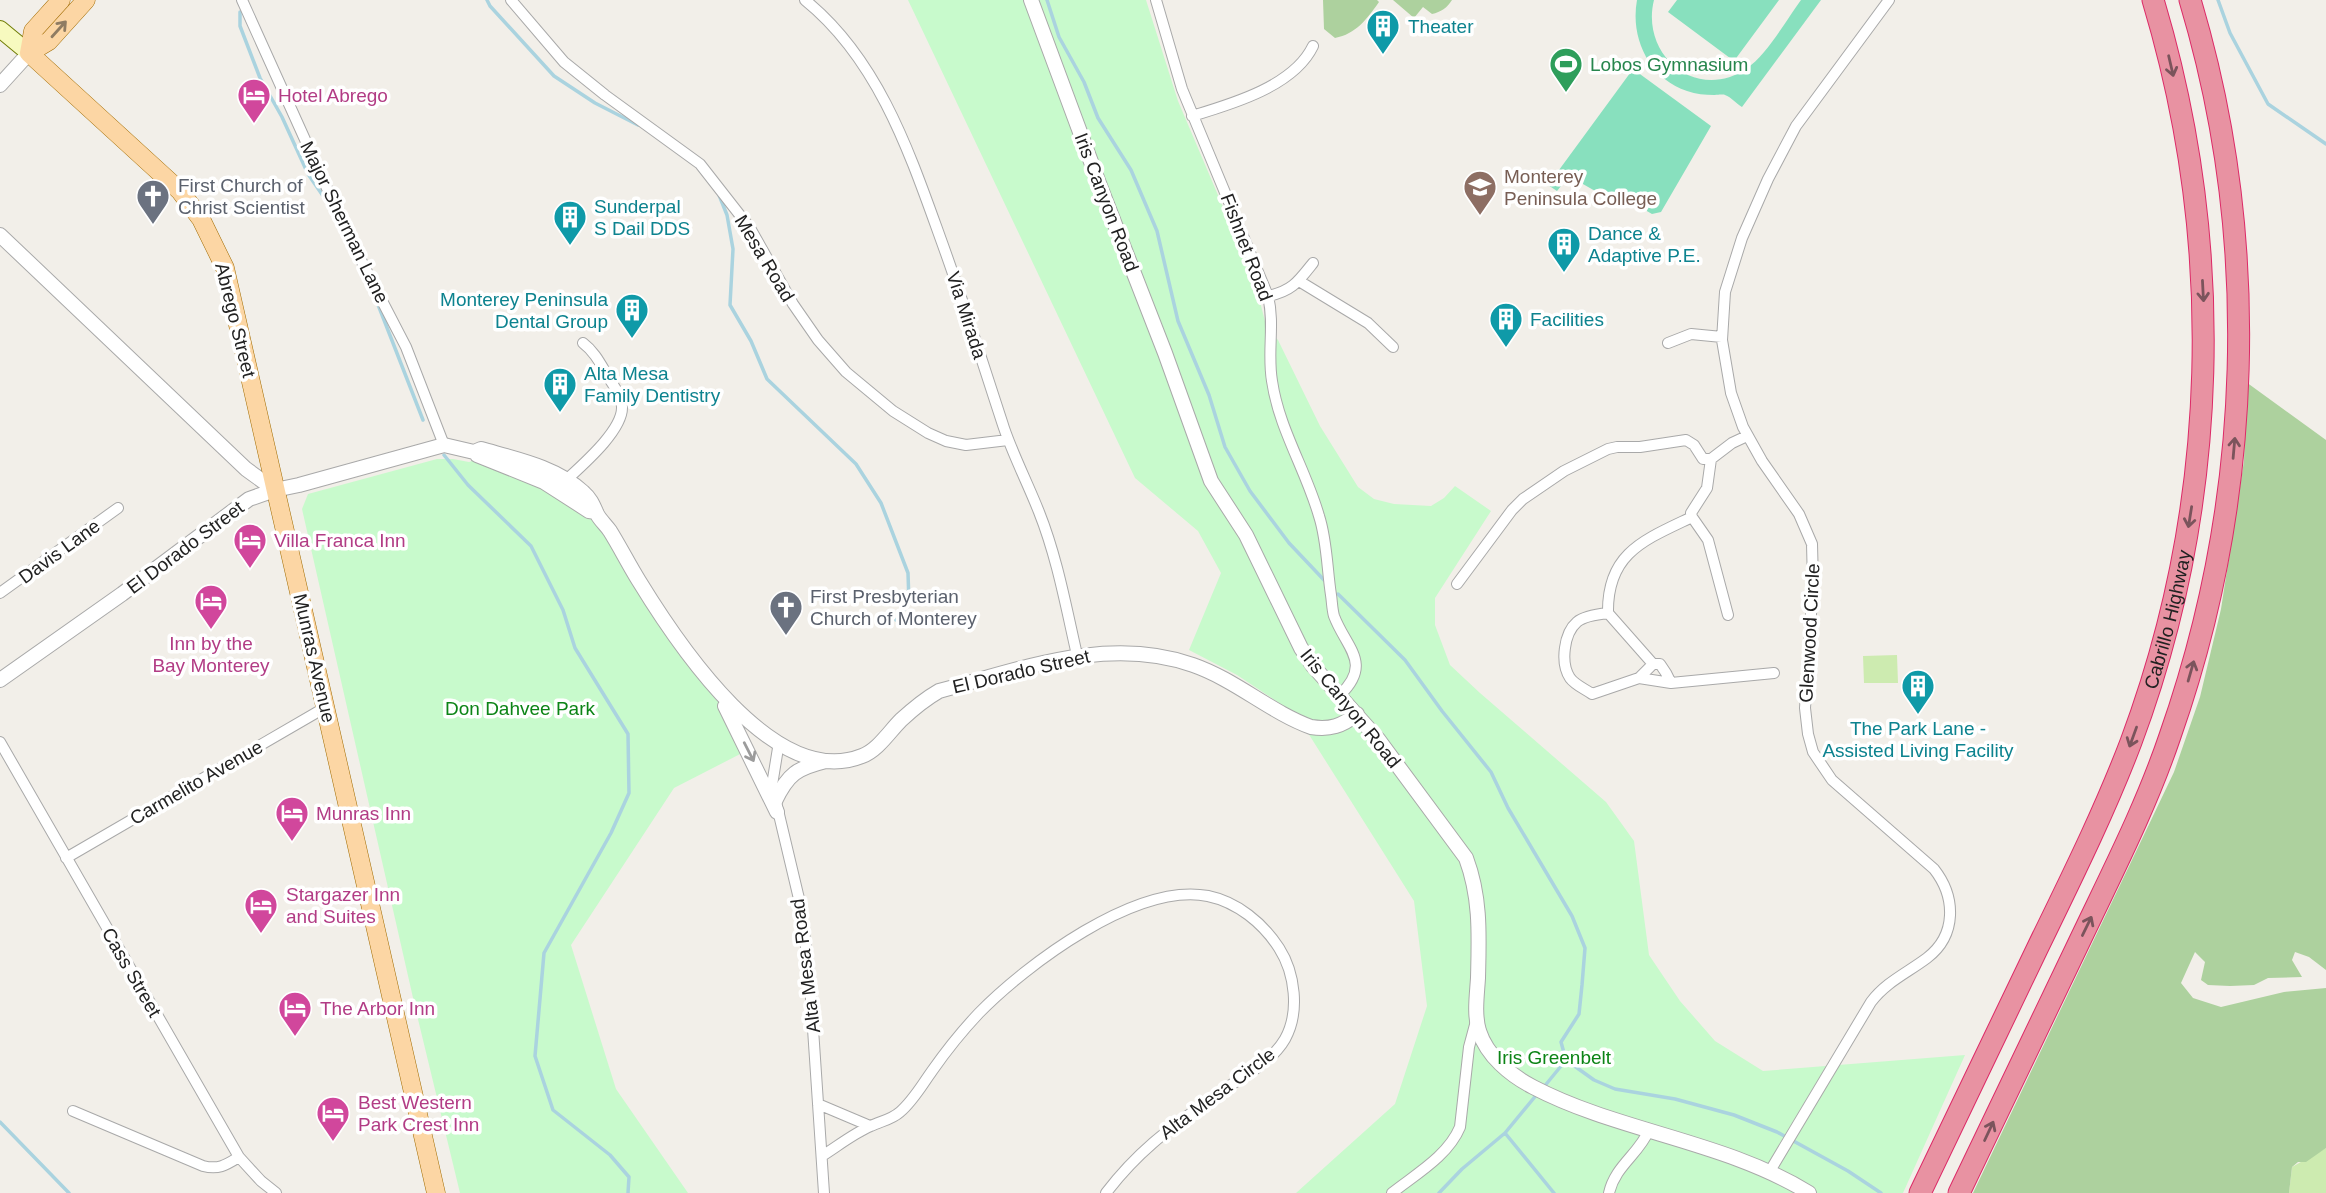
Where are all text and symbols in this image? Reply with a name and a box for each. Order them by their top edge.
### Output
building icon: Theater [1364,7,1402,56]
place label: Theater [1408,16,1474,37]
one-way arrow [51,21,68,38]
sports icon: Lobos Gymnasium [1547,45,1585,94]
place label: Lobos Gymnasium [1590,54,1748,75]
one-way arrow [2165,54,2178,77]
hotel icon: Hotel Abrego [235,76,273,125]
place label: Hotel Abrego [278,85,388,106]
street label: Iris Canyon Road [1070,130,1143,274]
street label: Major Sherman Lane [296,138,393,307]
place label: Monterey Peninsula College [1504,166,1657,209]
school or university icon: Monterey Peninsula College [1461,168,1499,217]
place label: First Church of Christ Scientist [178,175,305,218]
church icon: First Church of Christ Scientist [134,177,172,226]
street label: Fishnet Road [1216,191,1277,304]
place label: Sunderpal S Dail DDS [594,196,690,239]
building icon: Sunderpal S Dail DDS [551,198,589,247]
street label: Mesa Road [731,211,799,305]
place label: Dance & Adaptive P.E. [1588,223,1701,266]
building icon: Dance & Adaptive P.E. [1545,225,1583,274]
street label: Abrego Street [211,261,260,380]
street label: Via Mirada [943,269,991,362]
one-way arrow [2197,279,2210,301]
place label: Monterey Peninsula Dental Group [440,289,608,332]
building icon: Monterey Peninsula Dental Group [613,291,651,340]
building icon: Facilities [1487,300,1525,349]
place label: Facilities [1530,309,1604,330]
place label: Alta Mesa Family Dentistry [584,363,721,406]
building icon: Alta Mesa Family Dentistry [541,365,579,414]
one-way arrow [2228,437,2241,459]
street label: El Dorado Street [123,496,248,598]
one-way arrow [2183,505,2196,528]
street label: Davis Lane [15,515,104,588]
hotel icon: Villa Franca Inn [231,521,269,570]
place label: Villa Franca Inn [274,530,406,551]
street label: Cabrillo Highway [2140,548,2195,692]
street label: Glenwood Circle [1795,563,1824,703]
hotel icon: Inn by the Bay Monterey [192,582,230,631]
place label: First Presbyterian Church of Monterey [810,586,977,629]
church icon: First Presbyterian Church of Monterey [767,588,805,637]
street label: Munras Avenue [289,592,340,725]
place label: Inn by the Bay Monterey [152,633,270,676]
street label: El Dorado Street [950,645,1093,698]
street label: Iris Canyon Road [1296,645,1405,772]
one-way arrow [2186,660,2199,682]
building icon: The Park Lane - Assisted Living Facility [1899,667,1937,716]
park label: Don Dahvee Park [445,698,595,719]
place label: The Park Lane - Assisted Living Facility [1822,718,2014,761]
one-way arrow [2125,726,2138,748]
street label: Carmelito Avenue [126,736,266,829]
one-way arrow [742,741,756,762]
hotel icon: Munras Inn [273,794,311,843]
place label: Munras Inn [316,803,411,824]
place label: Stargazer Inn and Suites [286,884,400,927]
hotel icon: Stargazer Inn and Suites [242,886,280,935]
street label: Alta Mesa Road [787,898,824,1034]
one-way arrow [2081,916,2094,937]
street label: Cass Street [98,924,166,1021]
hotel icon: The Arbor Inn [276,989,314,1038]
place label: The Arbor Inn [320,998,435,1019]
street label: Alta Mesa Circle [1156,1043,1279,1143]
park label: Iris Greenbelt [1497,1047,1612,1068]
place label: Best Western Park Crest Inn [358,1092,479,1135]
hotel icon: Best Western Park Crest Inn [314,1094,352,1143]
one-way arrow [1982,1121,1996,1142]

